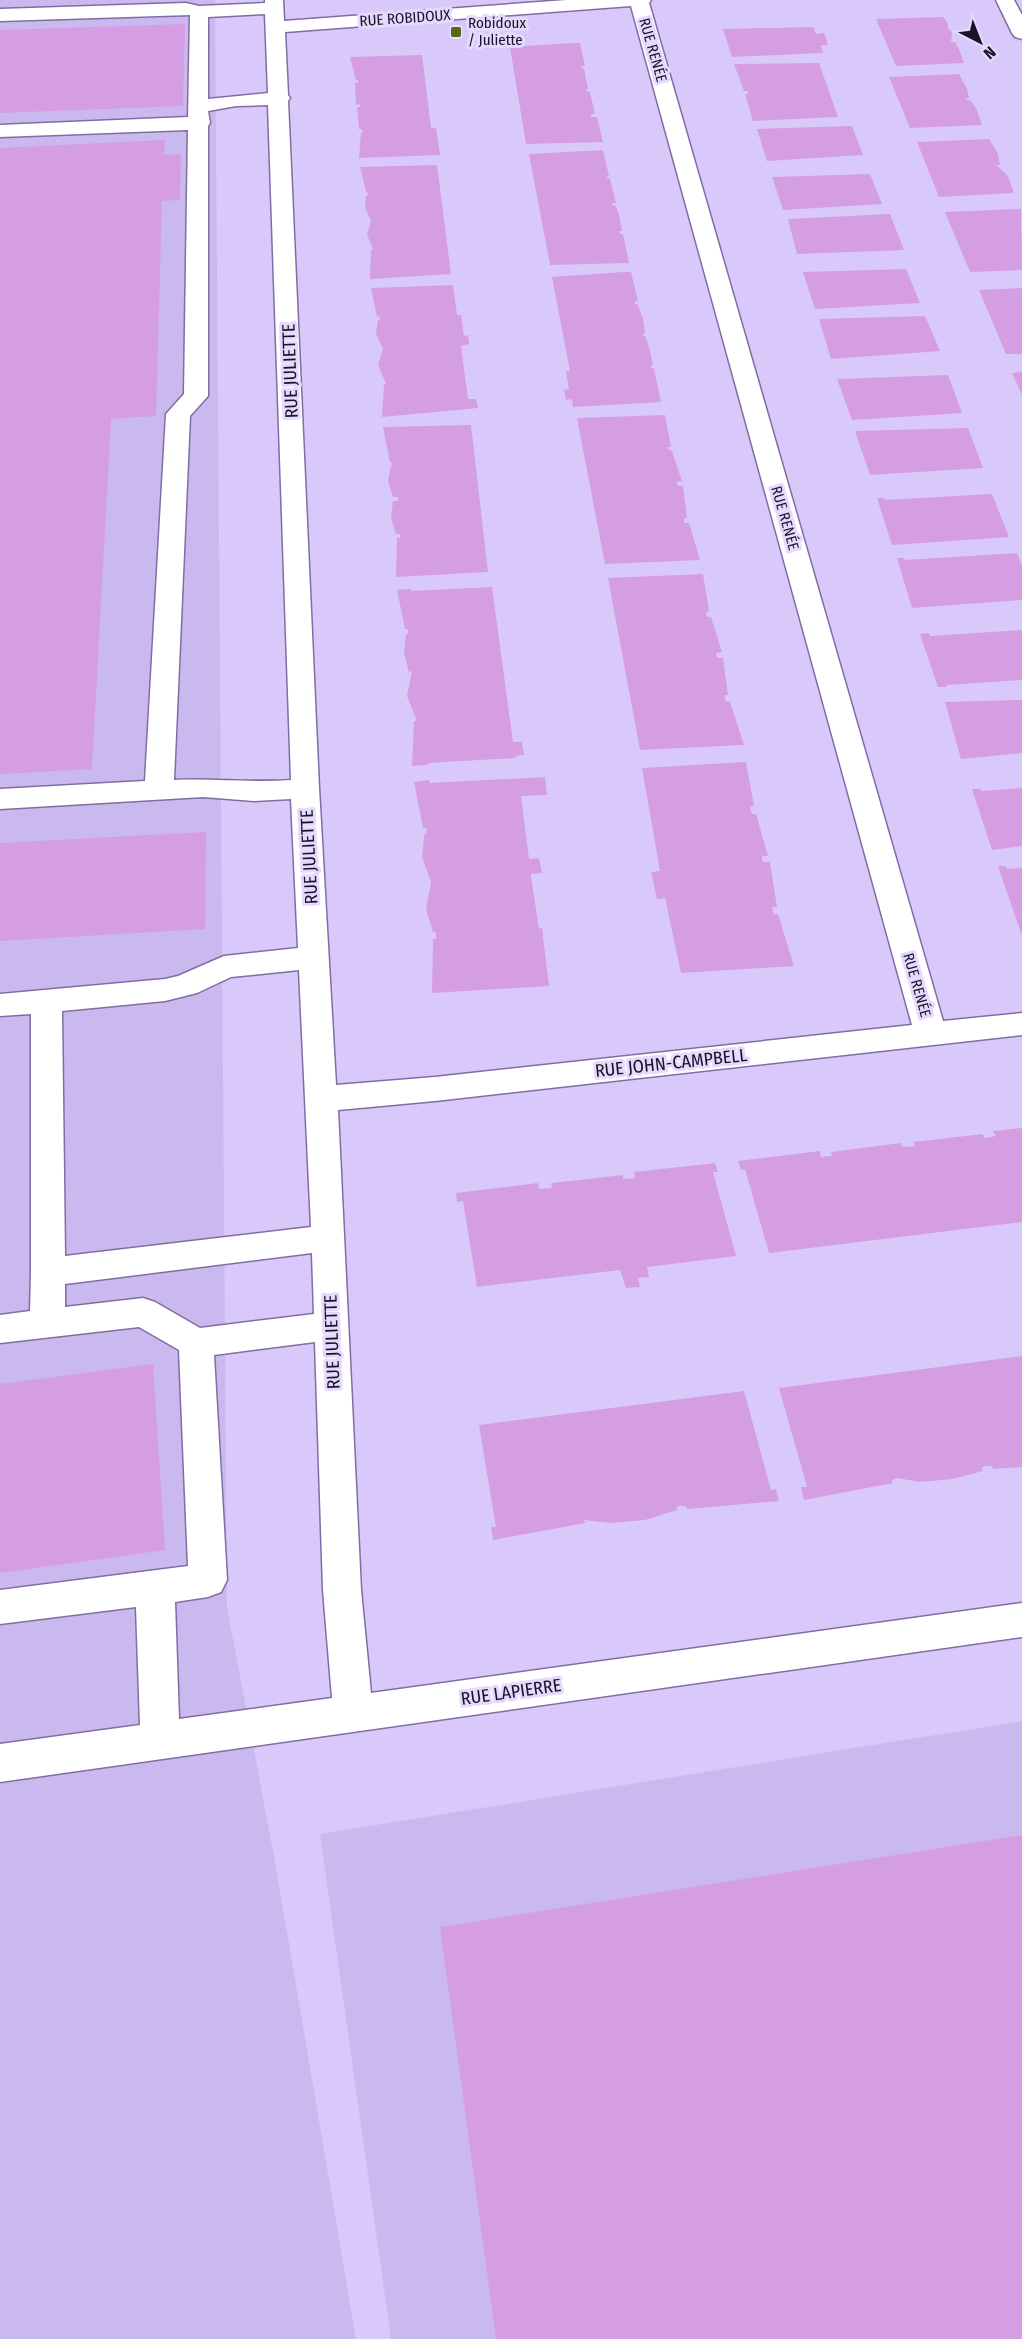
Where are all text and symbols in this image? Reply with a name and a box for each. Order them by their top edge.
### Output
street label: RUE ROBIDOUX [359,6,452,30]
north arrow [950,12,1010,72]
place label: Robidoux / Juliette [468,14,526,49]
street label: RUE RENÉE [635,16,671,84]
marker: Robidoux / Juliette [449,25,463,39]
text: N [980,43,1000,63]
street label: RUE JULIETTE [277,323,303,419]
street label: RUE RENÉE [767,484,803,552]
street label: RUE JULIETTE [296,809,322,905]
street label: RUE RENÉE [899,951,935,1019]
street label: RUE JOHN-CAMPBELL [594,1044,748,1082]
street label: RUE JULIETTE [319,1294,345,1390]
street label: RUE LAPIERRE [459,1674,563,1710]

